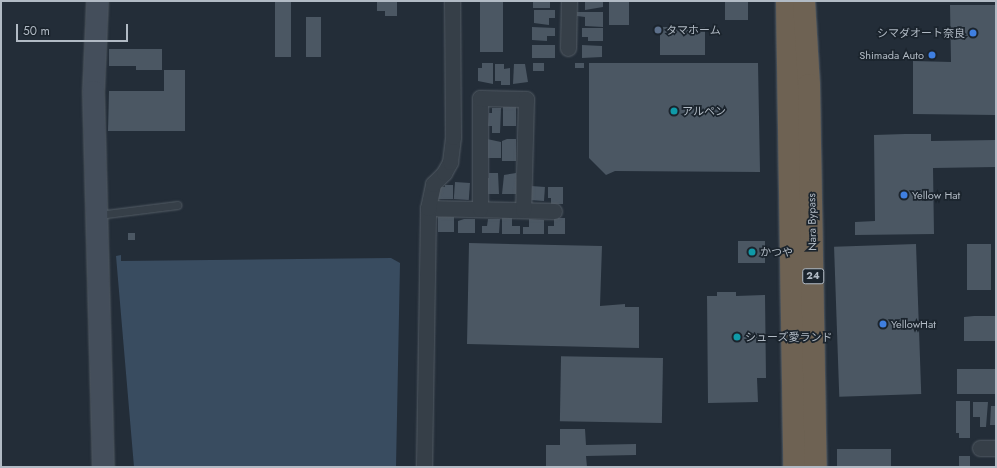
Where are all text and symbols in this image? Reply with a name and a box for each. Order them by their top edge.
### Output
scale bar [18,16,130,42]
text: 50 m [23,22,50,40]
place label: タマホーム [666,23,721,37]
marker: タマホーム [653,25,663,35]
place label: シマダオート奈良 [877,26,965,40]
marker: シマダオート奈良 [968,28,978,38]
place label: Shimada Auto [859,48,924,62]
marker: Shimada Auto [927,50,937,60]
place label: アルペン [682,104,726,118]
marker: アルペン [669,106,679,116]
place label: Yellow Hat [912,188,960,202]
marker: Yellow Hat [899,190,909,200]
street label: Nara Bypass [805,193,819,251]
place label: かつや [760,245,793,259]
marker: かつや [747,247,757,257]
road number: 24 [802,268,824,284]
place label: YellowHat [891,317,936,331]
marker: YellowHat [878,319,888,329]
place label: シューズ愛ランド [745,330,833,344]
marker: シューズ愛ランド [732,332,742,342]

